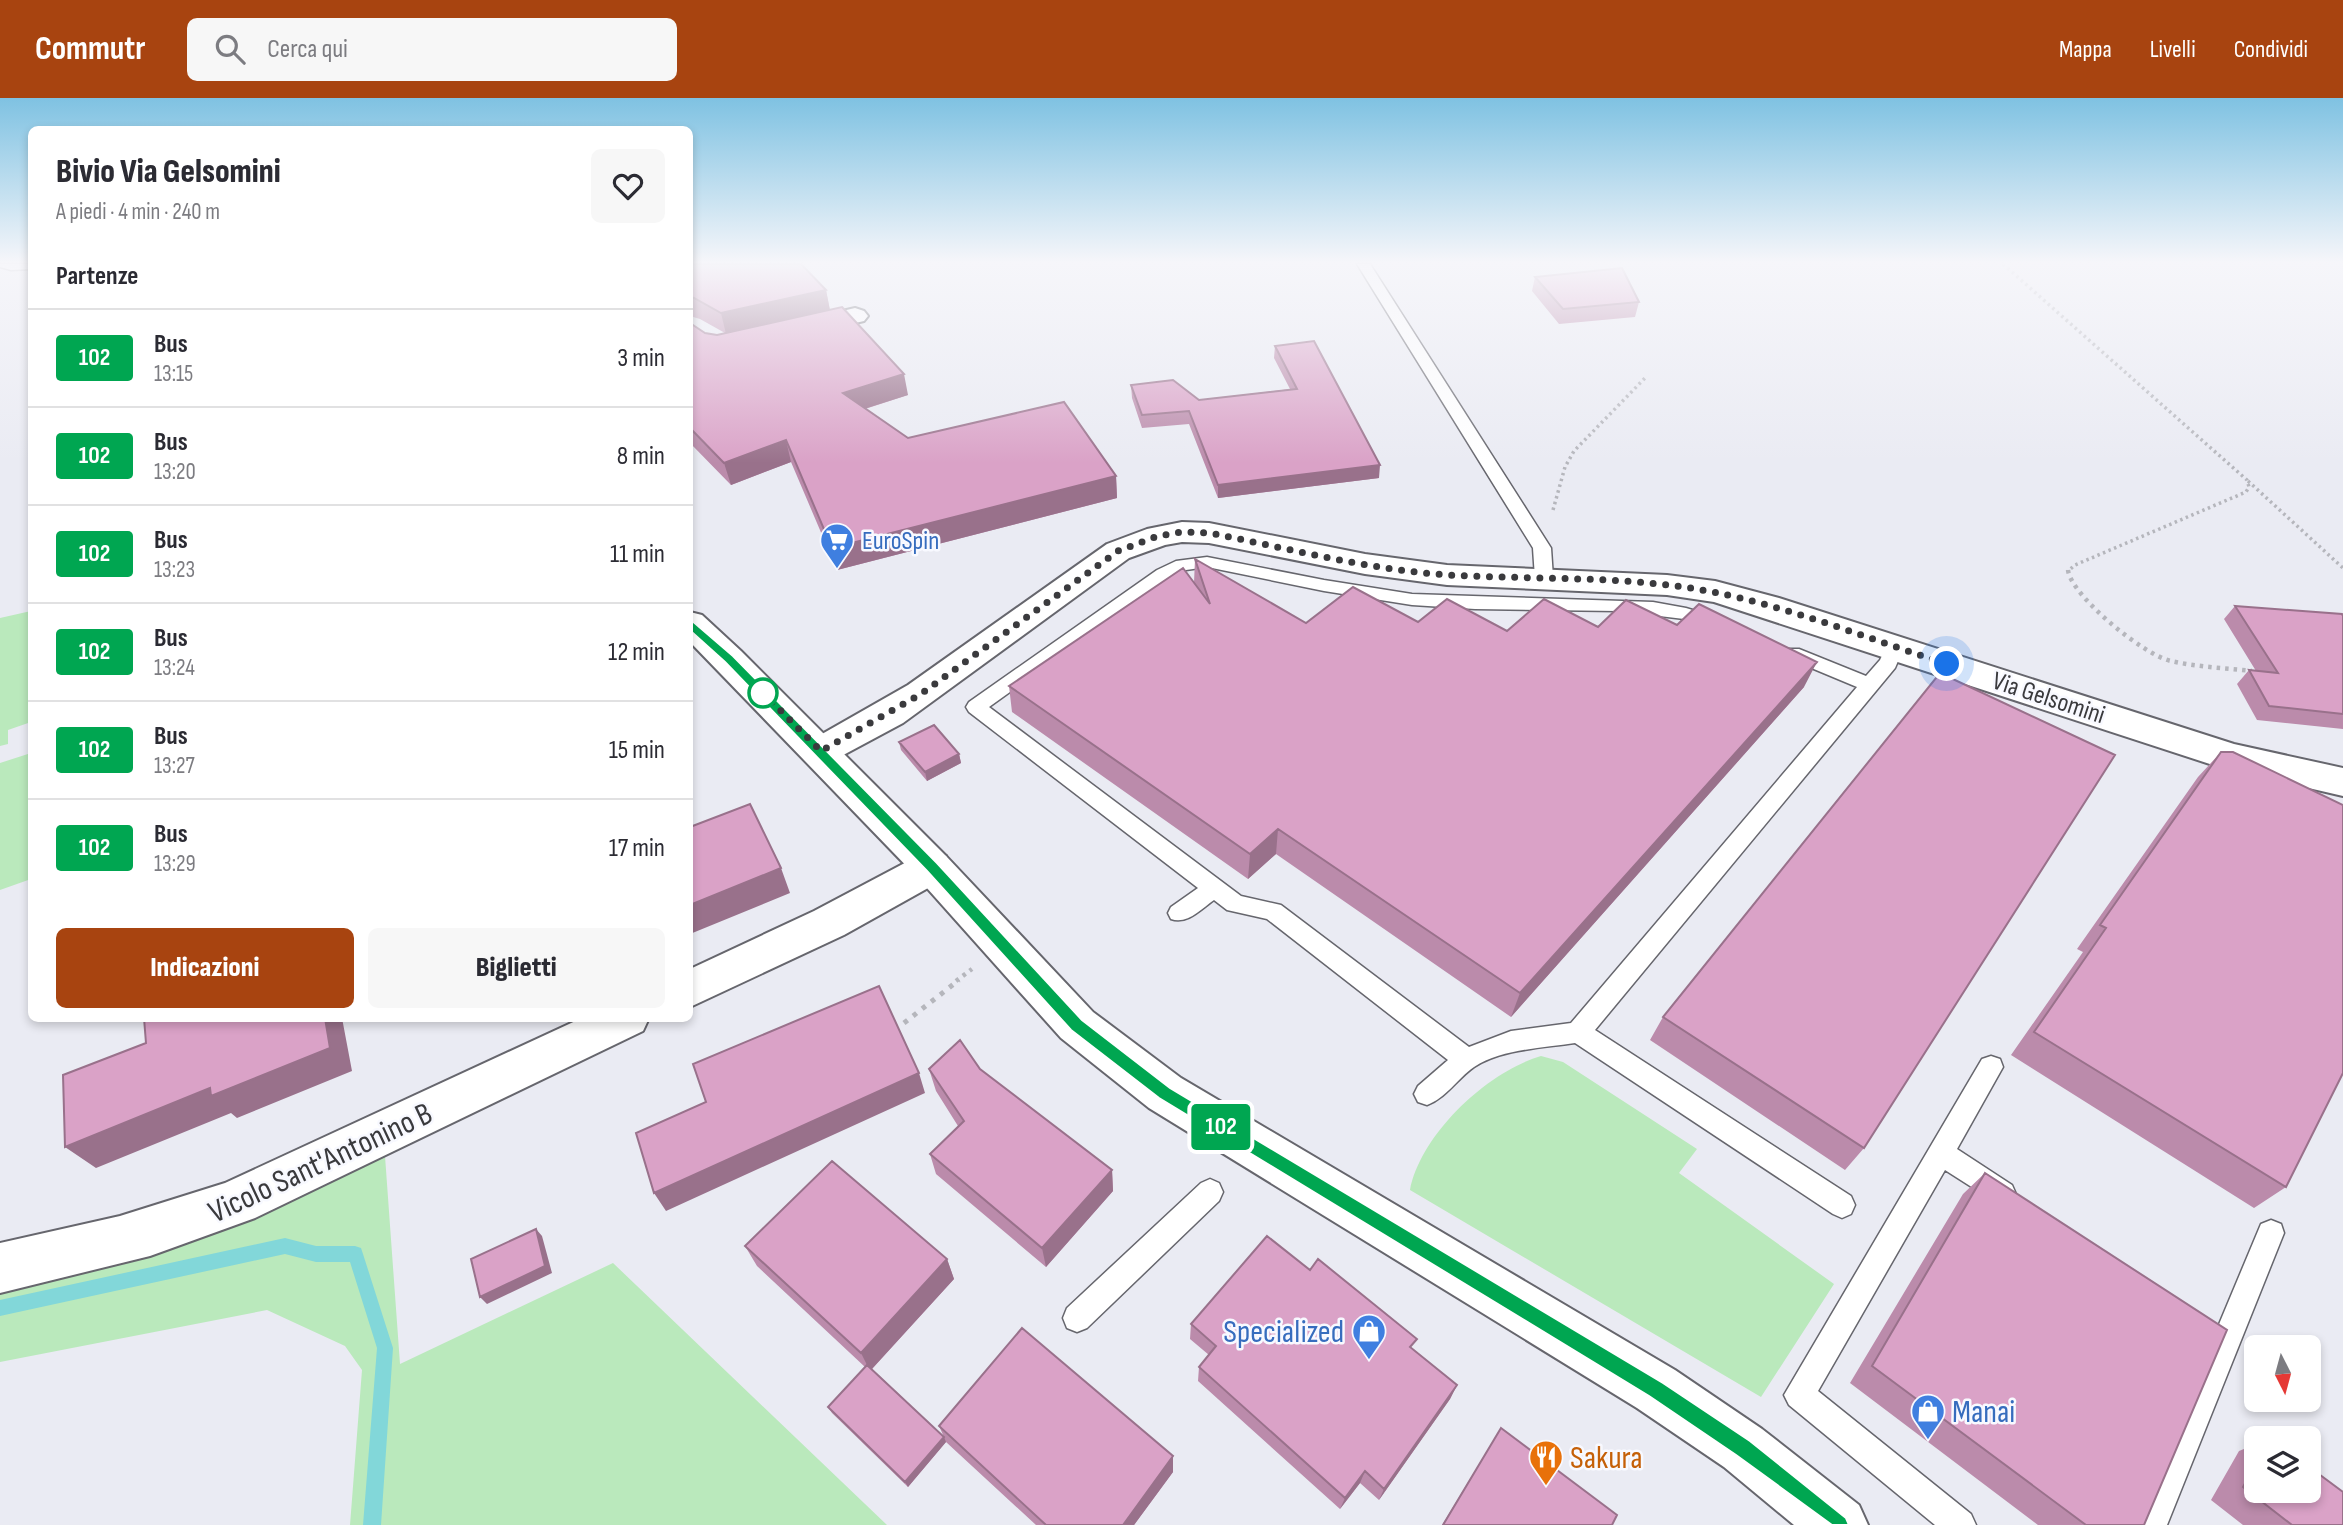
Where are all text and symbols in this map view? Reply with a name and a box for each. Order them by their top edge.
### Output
search box [187,18,677,81]
text: Commutr [35,29,145,69]
icon: search [211,30,249,68]
text: Cerca qui [267,34,348,65]
text: Mappa [2059,35,2112,64]
text: Livelli [2150,35,2196,64]
text: Condividi [2234,35,2308,64]
button: heart [591,149,665,223]
text: Bivio Via Gelsomini [56,152,281,192]
text: A piedi · 4 min · 240 m [56,198,220,226]
text: Partenze [56,261,138,292]
text: Bus [154,329,188,360]
text: 102 [79,343,110,372]
text: 3 min [617,343,665,374]
text: 13:15 [154,360,193,388]
text: Bus [154,427,188,458]
text: 102 [79,441,110,470]
text: 8 min [617,441,665,472]
text: 13:20 [154,458,196,486]
supermarket icon: EuroSpin [818,521,856,570]
text: Bus [154,525,188,556]
place label: EuroSpin [862,526,939,557]
text: 102 [79,539,110,568]
text: 11 min [610,539,665,570]
text: 13:23 [154,556,195,584]
text: Bus [154,623,188,654]
text: 102 [79,637,110,666]
text: 12 min [608,637,665,668]
your location [1929,646,1964,681]
text: 13:24 [154,654,195,682]
street label: Via Gelsomini [1988,666,2109,731]
unlabelled marker [748,678,778,708]
text: Bus [154,721,188,752]
text: 102 [79,735,110,764]
text: 15 min [609,735,665,766]
text: 13:27 [154,752,195,780]
text: Bus [154,819,188,850]
text: 102 [79,833,110,862]
text: 17 min [609,833,665,864]
text: 13:29 [154,850,196,878]
button: Indicazioni [56,928,354,1008]
button: Biglietti [368,928,665,1008]
street label: Vicolo Sant'Antonino B [203,1094,439,1232]
line badge: 102 [1181,1104,1261,1150]
text: 102 [1205,1112,1237,1141]
shop icon: Specialized [1350,1312,1388,1361]
place label: Specialized [1223,1313,1344,1352]
north arrow [2244,1335,2320,1412]
map controls [2244,1335,2321,1503]
shop icon: Manai [1909,1392,1947,1441]
place label: Manai [1952,1393,2015,1432]
button: layers [2244,1426,2321,1503]
restaurant icon: Sakura [1527,1438,1565,1487]
place label: Sakura [1570,1439,1643,1478]

